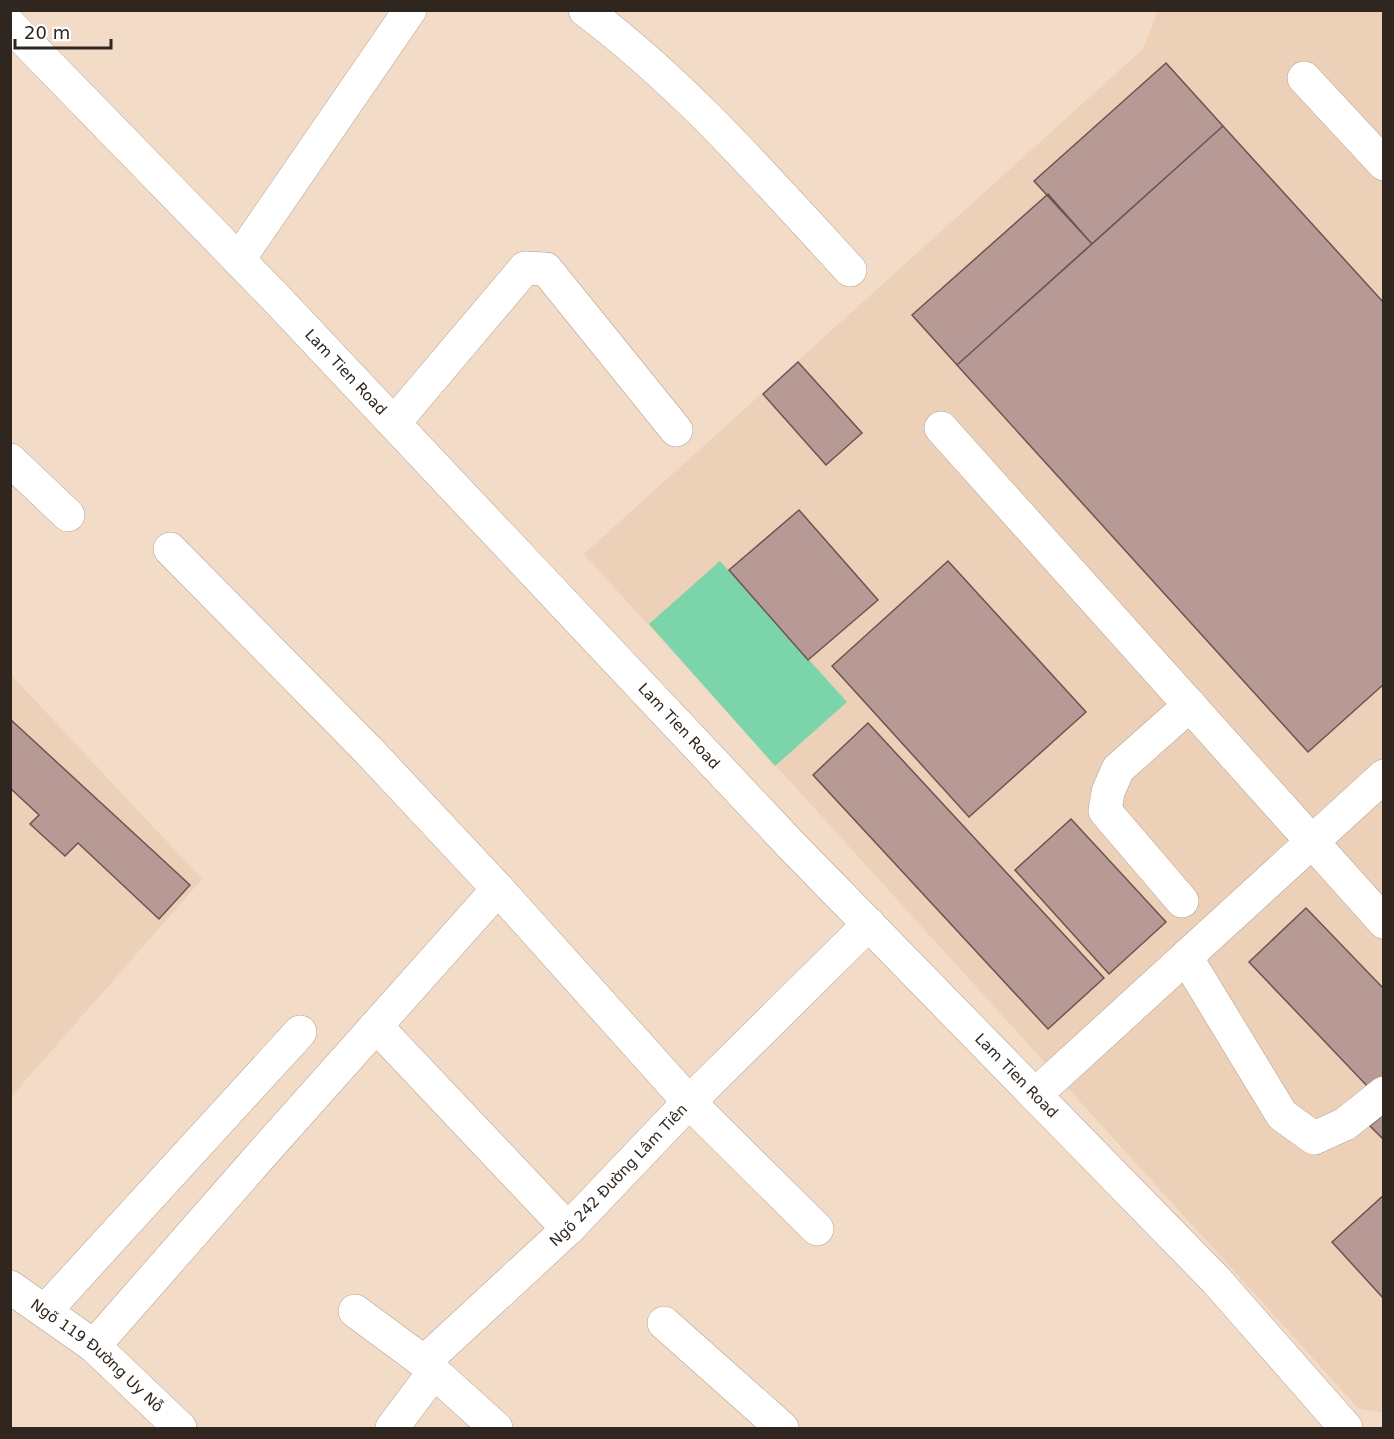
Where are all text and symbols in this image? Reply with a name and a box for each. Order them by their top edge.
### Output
scale bar [15,12,111,50]
text: 20 m [24,22,70,43]
street label: Lam Tien Road [301,326,390,419]
street label: Lam Tien Road [634,679,724,773]
street label: Lam Tien Road [971,1030,1062,1122]
street label: Ngõ 242 Đường Lâm Tiên [546,1100,691,1250]
street label: Ngõ 119 Đường Uy Nỗ [27,1295,167,1416]

